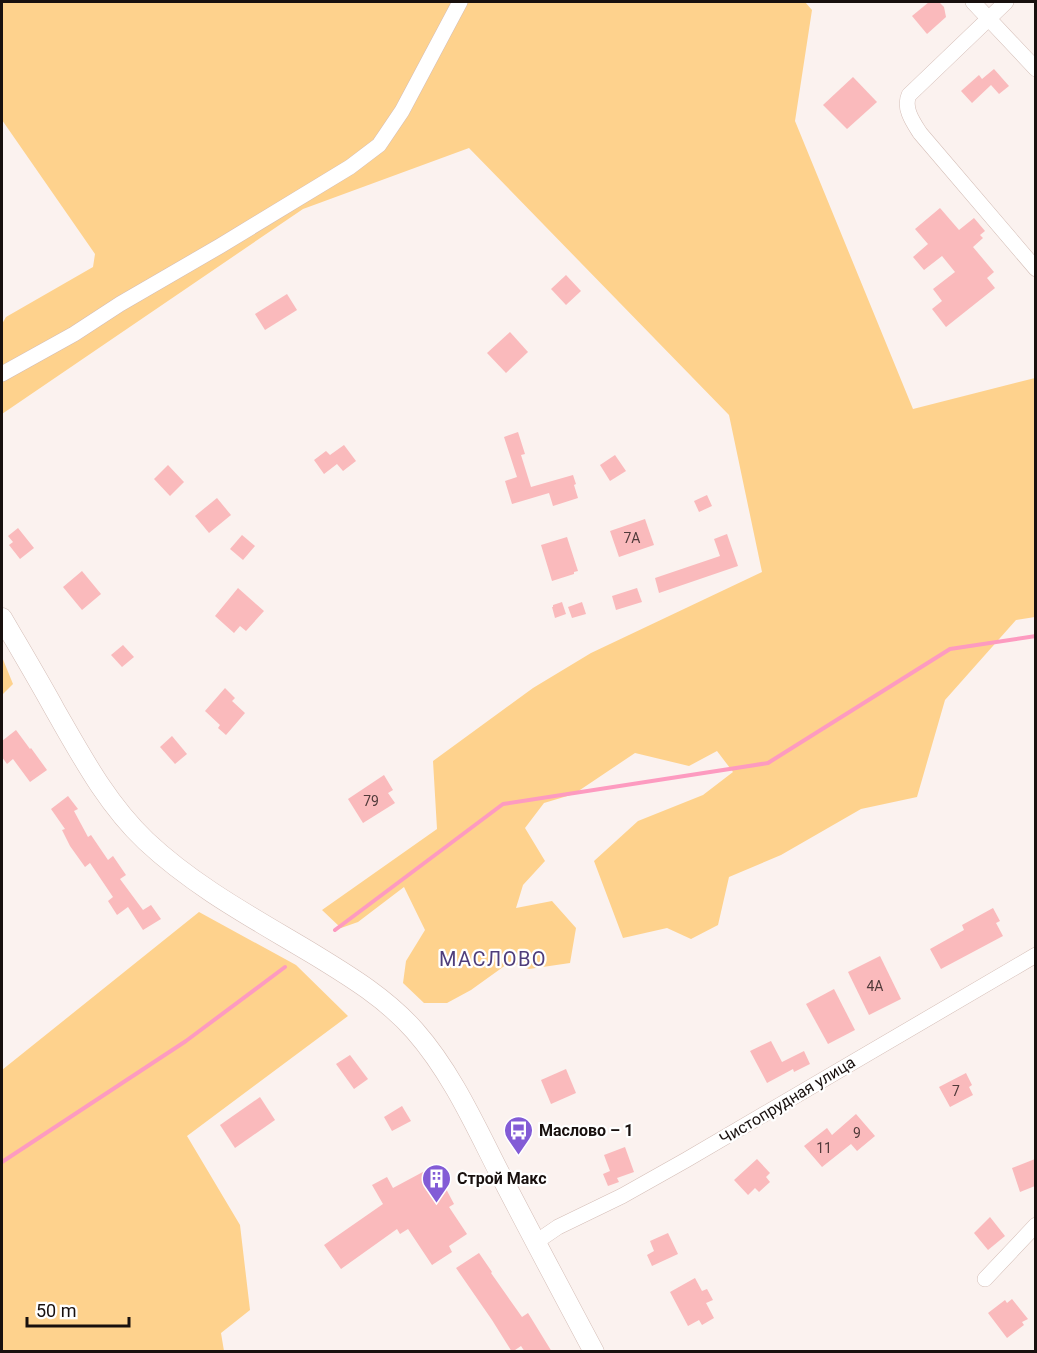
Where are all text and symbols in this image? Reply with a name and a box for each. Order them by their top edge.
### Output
house number: 7А [623,530,641,546]
house number: 79 [363,793,379,809]
district label: МАСЛОВО [439,947,547,971]
house number: 4А [866,978,884,994]
street label: Чистопрудная улица [716,1052,858,1148]
house number: 7 [952,1083,960,1099]
bus stop icon: Маслово – 1 [502,1114,534,1156]
place label: Маслово – 1 [539,1121,633,1140]
house number: 9 [853,1125,861,1141]
house number: 11 [816,1140,832,1156]
building icon: Строй Макс [420,1162,452,1204]
place label: Строй Макс [457,1169,546,1188]
scale bar [27,1290,129,1328]
text: 50 m [36,1300,76,1321]

